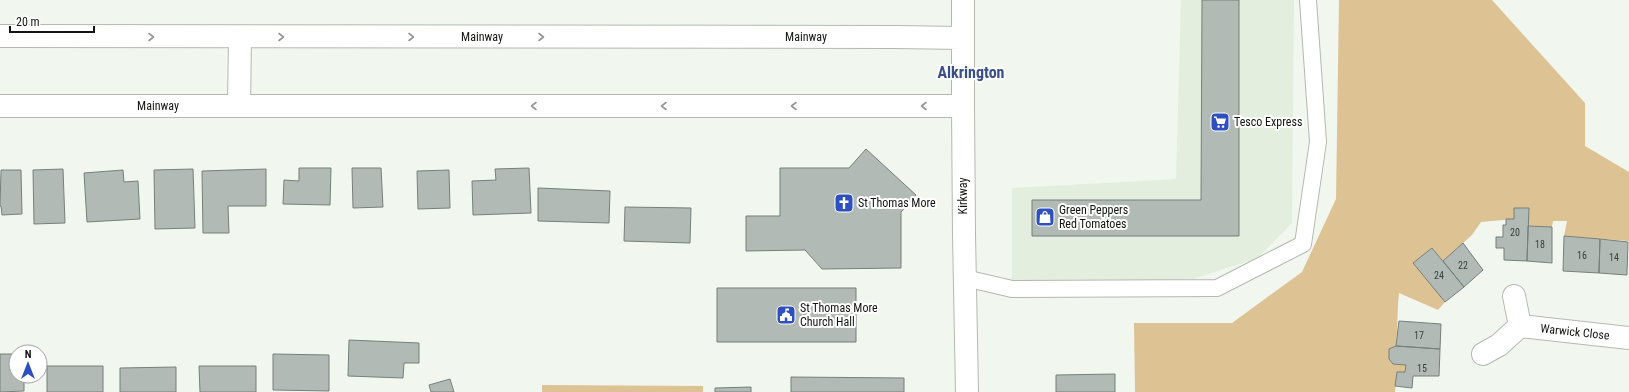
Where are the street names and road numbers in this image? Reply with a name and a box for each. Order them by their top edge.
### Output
street label: Mainway [461,30,503,44]
street label: Mainway [785,30,827,44]
street label: Mainway [137,99,179,113]
street label: Kirkway [956,178,970,214]
street label: Warwick Close [1540,321,1611,343]

